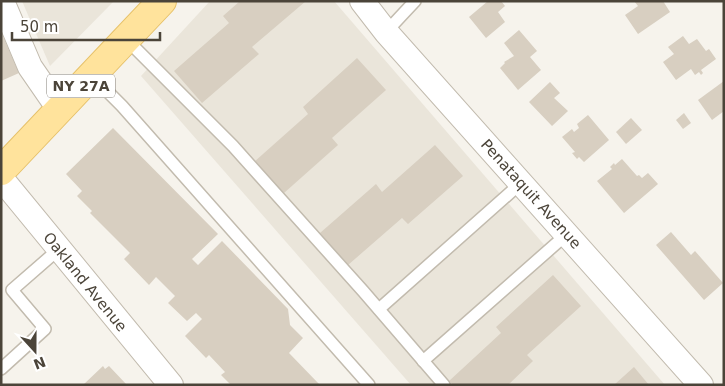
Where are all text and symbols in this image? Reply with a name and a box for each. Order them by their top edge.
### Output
scale bar [12,10,160,42]
text: 50 m [20,18,58,36]
road number: NY 27A [47,74,115,98]
street label: Penataquit Avenue [477,136,585,252]
street label: Oakland Avenue [39,229,131,335]
north arrow [10,326,60,376]
text: N [31,354,48,373]

